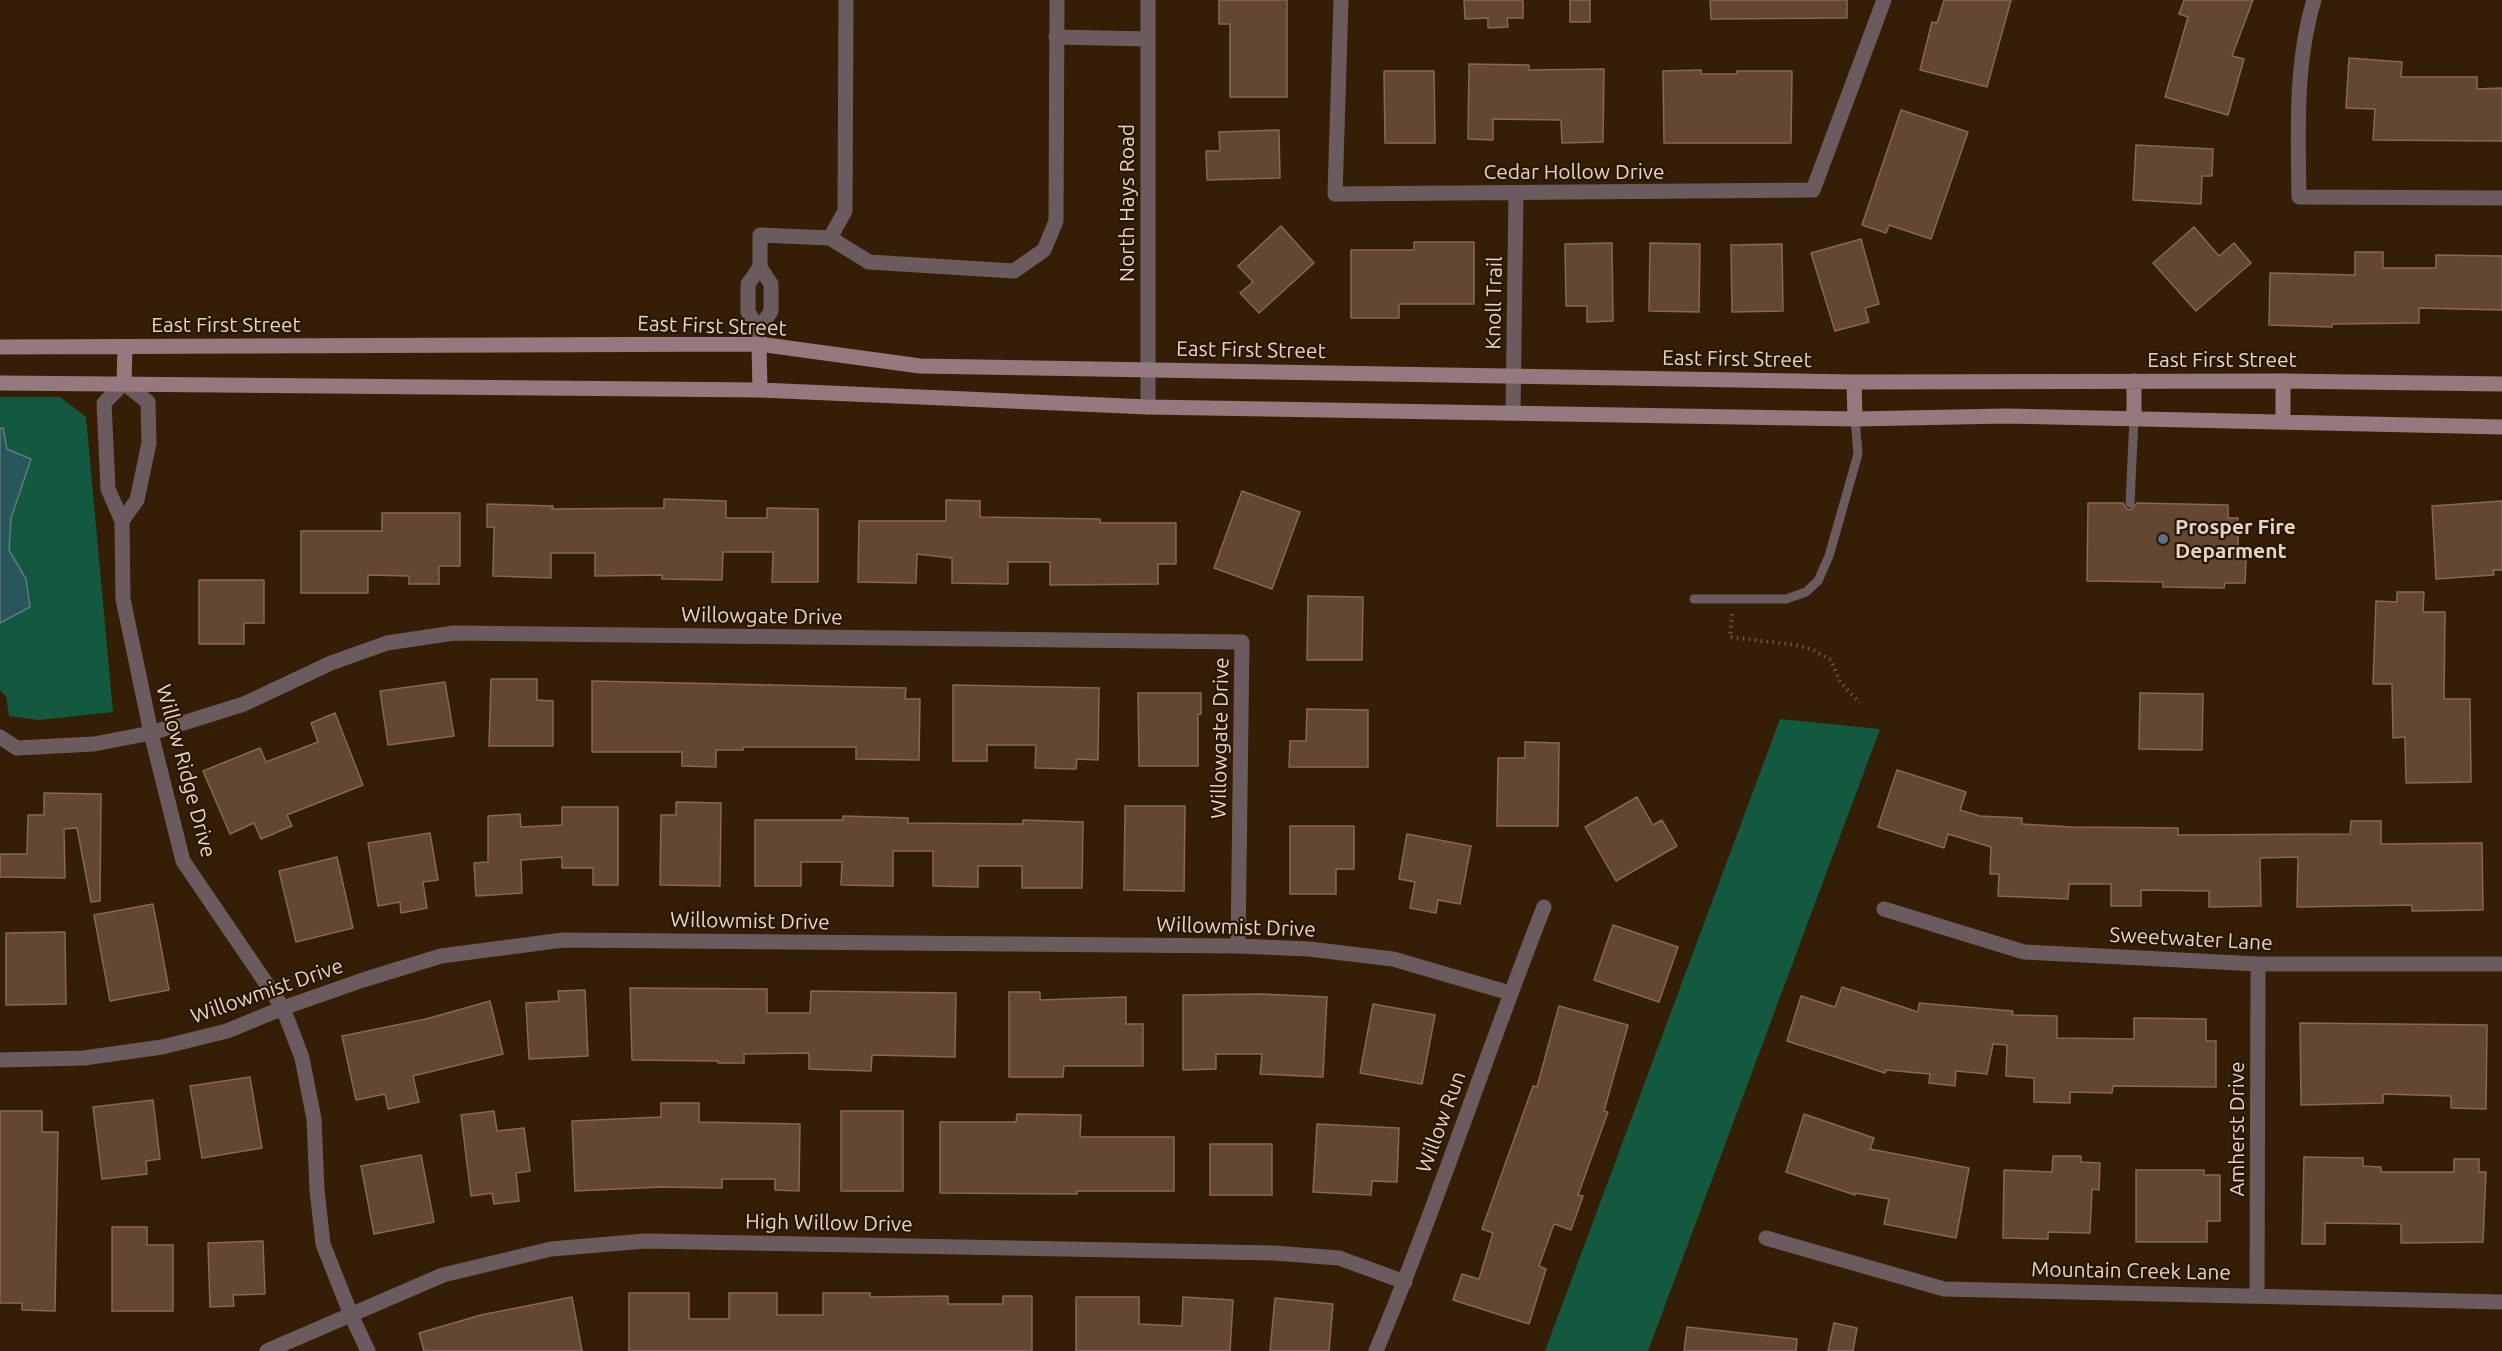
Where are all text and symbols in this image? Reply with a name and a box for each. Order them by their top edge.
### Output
street label: North Hays Road [1114,124,1140,282]
street label: Cedar Hollow Drive [1483,159,1665,185]
street label: Knoll Trail [1481,256,1507,350]
street label: East First Street [637,311,787,341]
street label: East First Street [151,312,301,338]
street label: East First Street [1176,336,1326,364]
street label: East First Street [1662,345,1812,373]
street label: East First Street [2147,347,2297,373]
place label: Prosper Fire Deparment [2175,514,2296,564]
marker: Prosper Fire Deparment [2156,532,2170,546]
street label: Willowgate Drive [681,602,843,630]
street label: Willowgate Drive [1206,657,1234,819]
street label: Willow Ridge Drive [151,682,221,860]
street label: Willowmist Drive [670,907,830,935]
street label: Willowmist Drive [1156,912,1316,942]
street label: Sweetwater Lane [2109,922,2273,956]
street label: Willowmist Drive [187,953,347,1029]
street label: Amherst Drive [2224,1061,2250,1197]
street label: Willow Run [1411,1068,1471,1176]
street label: High Willow Drive [745,1209,913,1237]
street label: Mountain Creek Lane [2031,1257,2231,1285]

